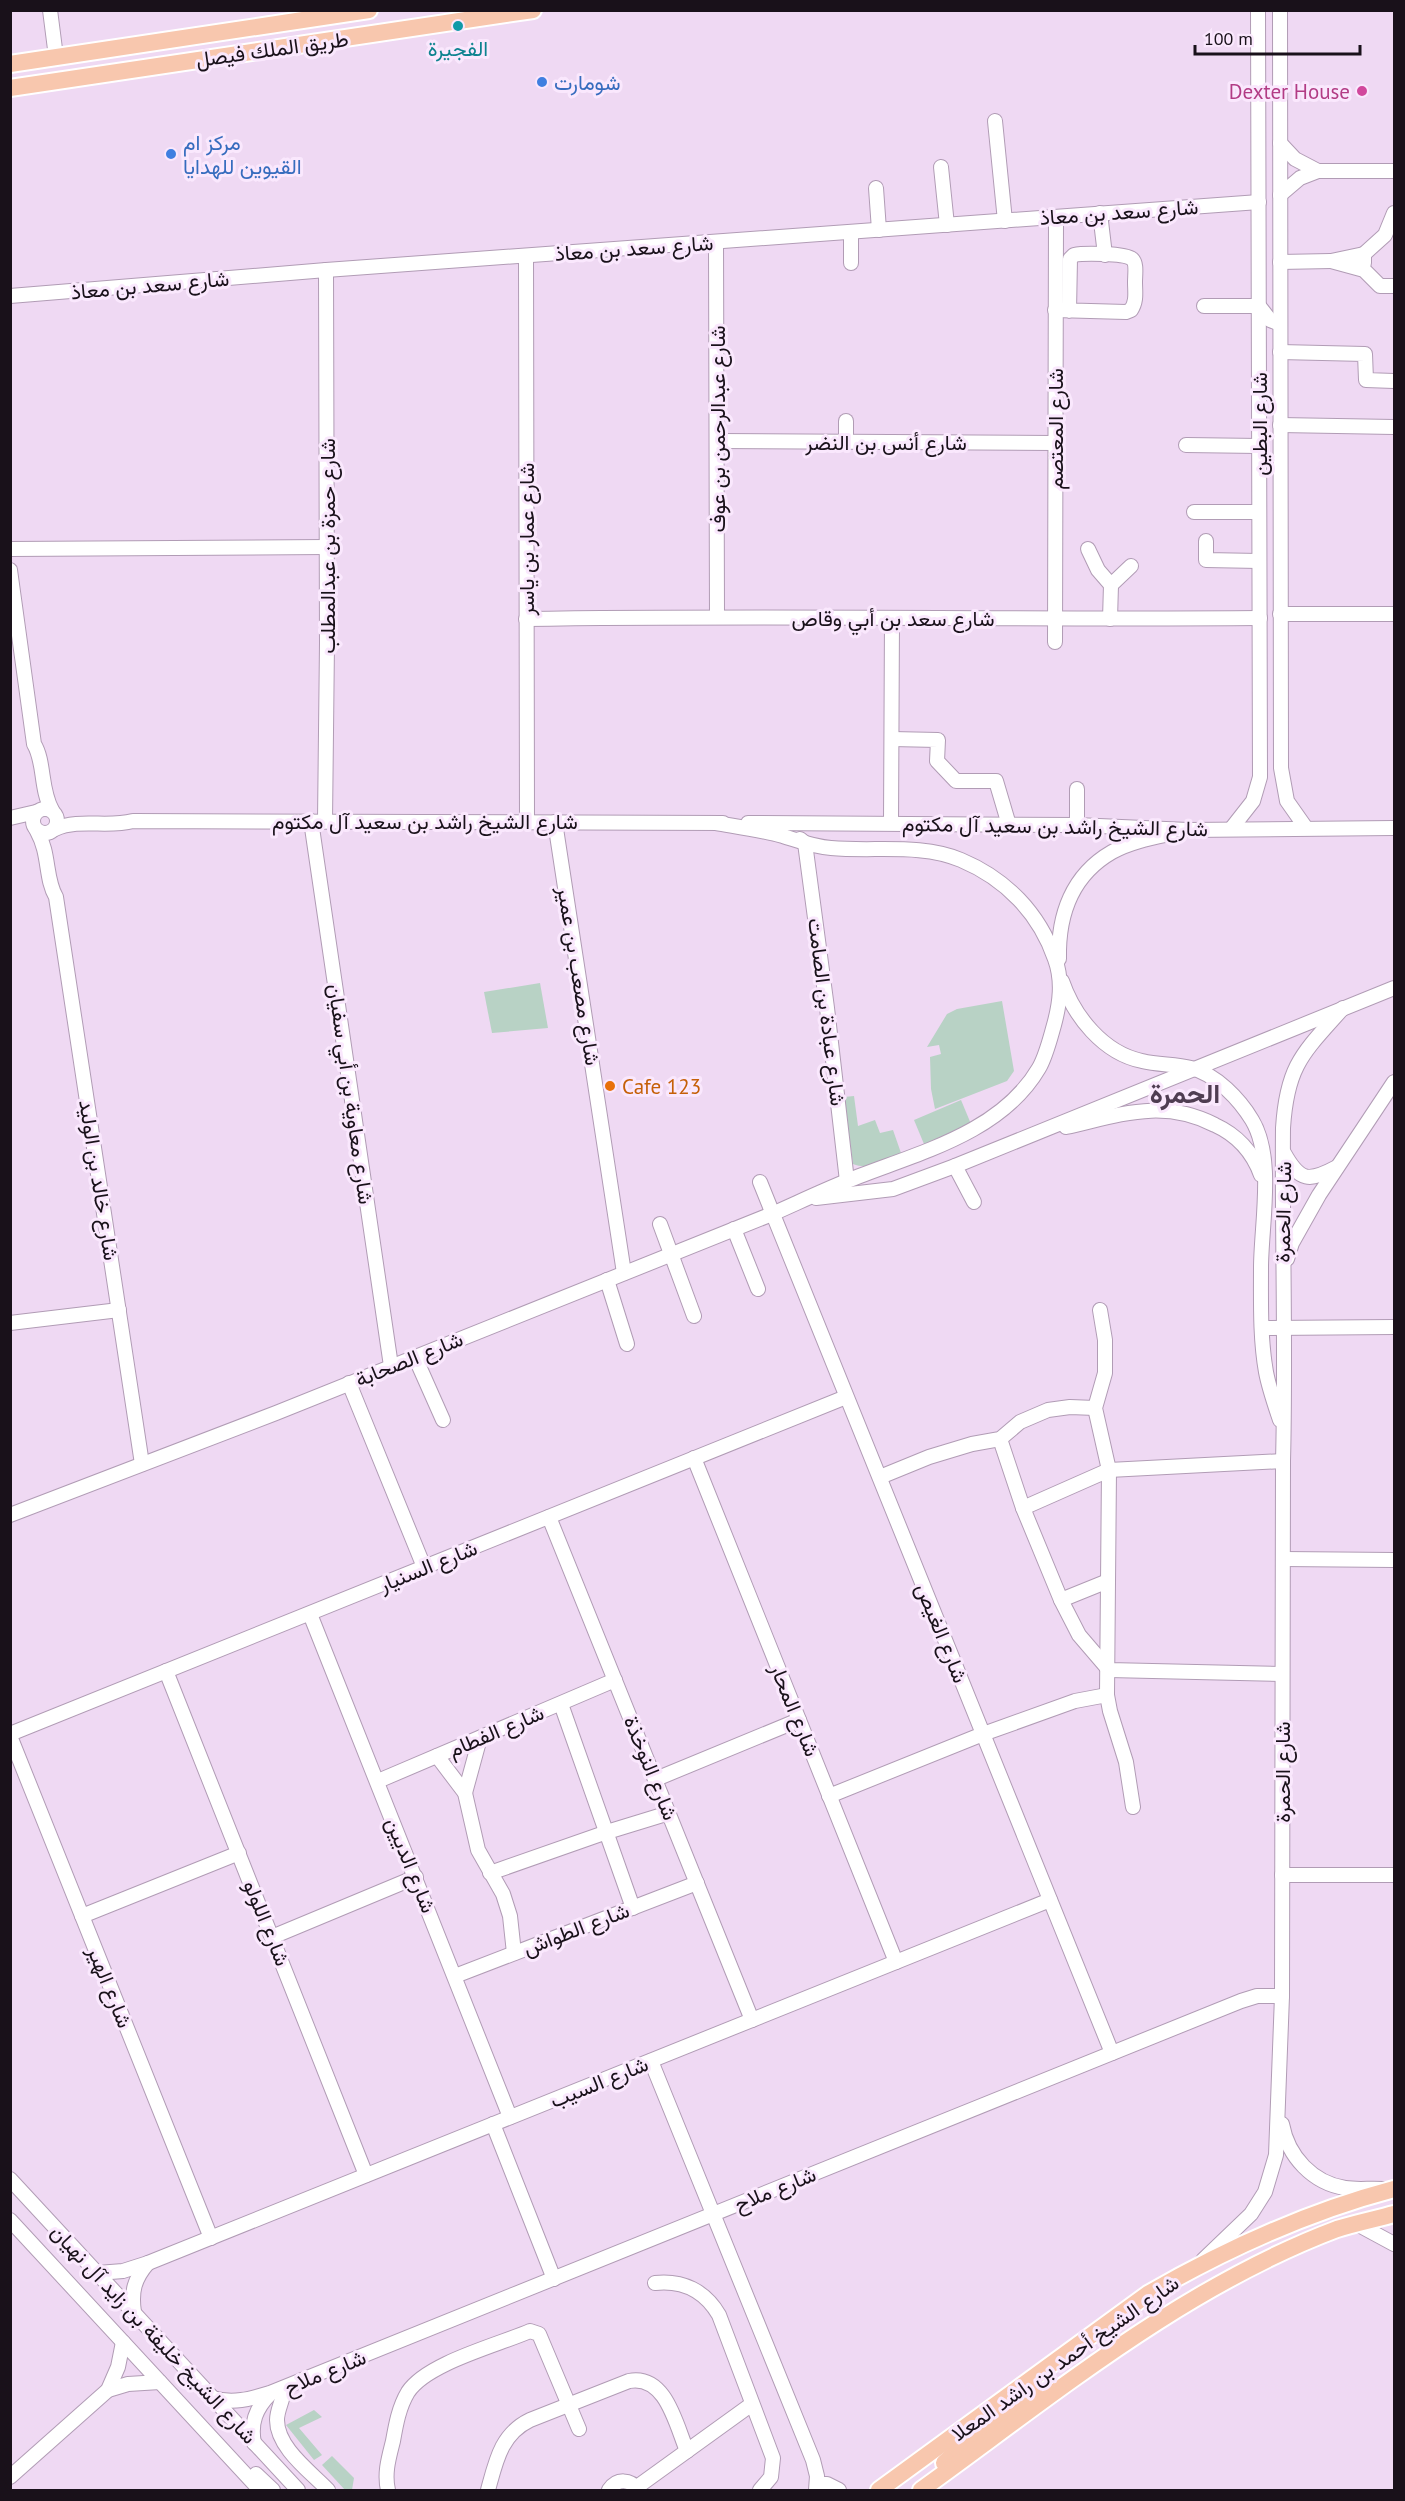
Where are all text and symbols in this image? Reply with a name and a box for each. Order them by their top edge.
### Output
scale bar [1195,18,1360,56]
marker: الفجيرة [451,19,465,33]
street label: طريق الملك فيصل [194,25,350,73]
text: 100 m [1204,27,1253,50]
place label: الفجيرة [428,35,488,62]
place label: شومارت [554,69,621,96]
marker: شومارت [535,75,549,89]
place label: Dexter House [1229,78,1350,105]
marker: Dexter House [1355,84,1369,98]
place label: مركز ام القيوين للهدايا [183,129,302,180]
marker: مركز ام القيوين للهدايا [164,147,178,161]
street label: شارع سعد بن معاذ [1039,193,1199,232]
street label: شارع سعد بن معاذ [554,229,714,268]
street label: شارع سعد بن معاذ [70,265,230,306]
street label: شارع عبدالرحمن بن عوف [704,326,732,532]
street label: شارع المعتصم [1042,368,1070,490]
street label: شارع البطين [1246,372,1274,476]
street label: شارع أنس بن النضر [804,429,967,457]
street label: شارع حمزة بن عبدالمطلب [314,438,342,654]
street label: شارع عمار بن ياسر [513,463,541,616]
street label: شارع سعد بن أبي وقاص [791,605,995,636]
street label: شارع الشيخ راشد بن سعيد آل مكتوم [272,808,578,836]
street label: شارع الشيخ راشد بن سعيد آل مكتوم [902,810,1208,843]
street label: شارع مصعب بن عمير [550,884,606,1067]
street label: شارع عبادة بن الصامت [801,916,852,1108]
street label: شارع معاوية بن أبي سفيان [318,982,380,1207]
place label: Cafe 123 [622,1073,701,1100]
district label: الحمرة [1150,1076,1220,1111]
marker: Cafe 123 [603,1079,617,1093]
street label: شارع خالد بن الوليد [72,1098,125,1262]
street label: شارع الحمرة [1269,1161,1298,1263]
street label: شارع الصحابة [351,1325,467,1394]
street label: شارع السنيار [374,1534,482,1599]
street label: شارع الغيص [909,1579,974,1687]
street label: شارع المحار [763,1659,826,1761]
street label: شارع الفطام [444,1699,548,1764]
street label: شارع النوخذة [617,1712,684,1825]
street label: شارع الحمرة [1269,1721,1297,1823]
street label: شارع الديين [379,1813,442,1917]
street label: شارع اللولو [237,1876,296,1970]
street label: شارع الطواش [519,1896,633,1963]
street label: شارع الهير [80,1941,139,2032]
street label: شارع السيب [546,2050,652,2115]
street label: شارع ملاح [730,2160,820,2219]
street label: شارع الشيخ خليفة بن زايد آل نهيان [44,2219,263,2450]
street label: شارع الشيخ أحمد بن راشد المعلا [946,2269,1185,2448]
street label: شارع ملاح [280,2343,370,2402]

